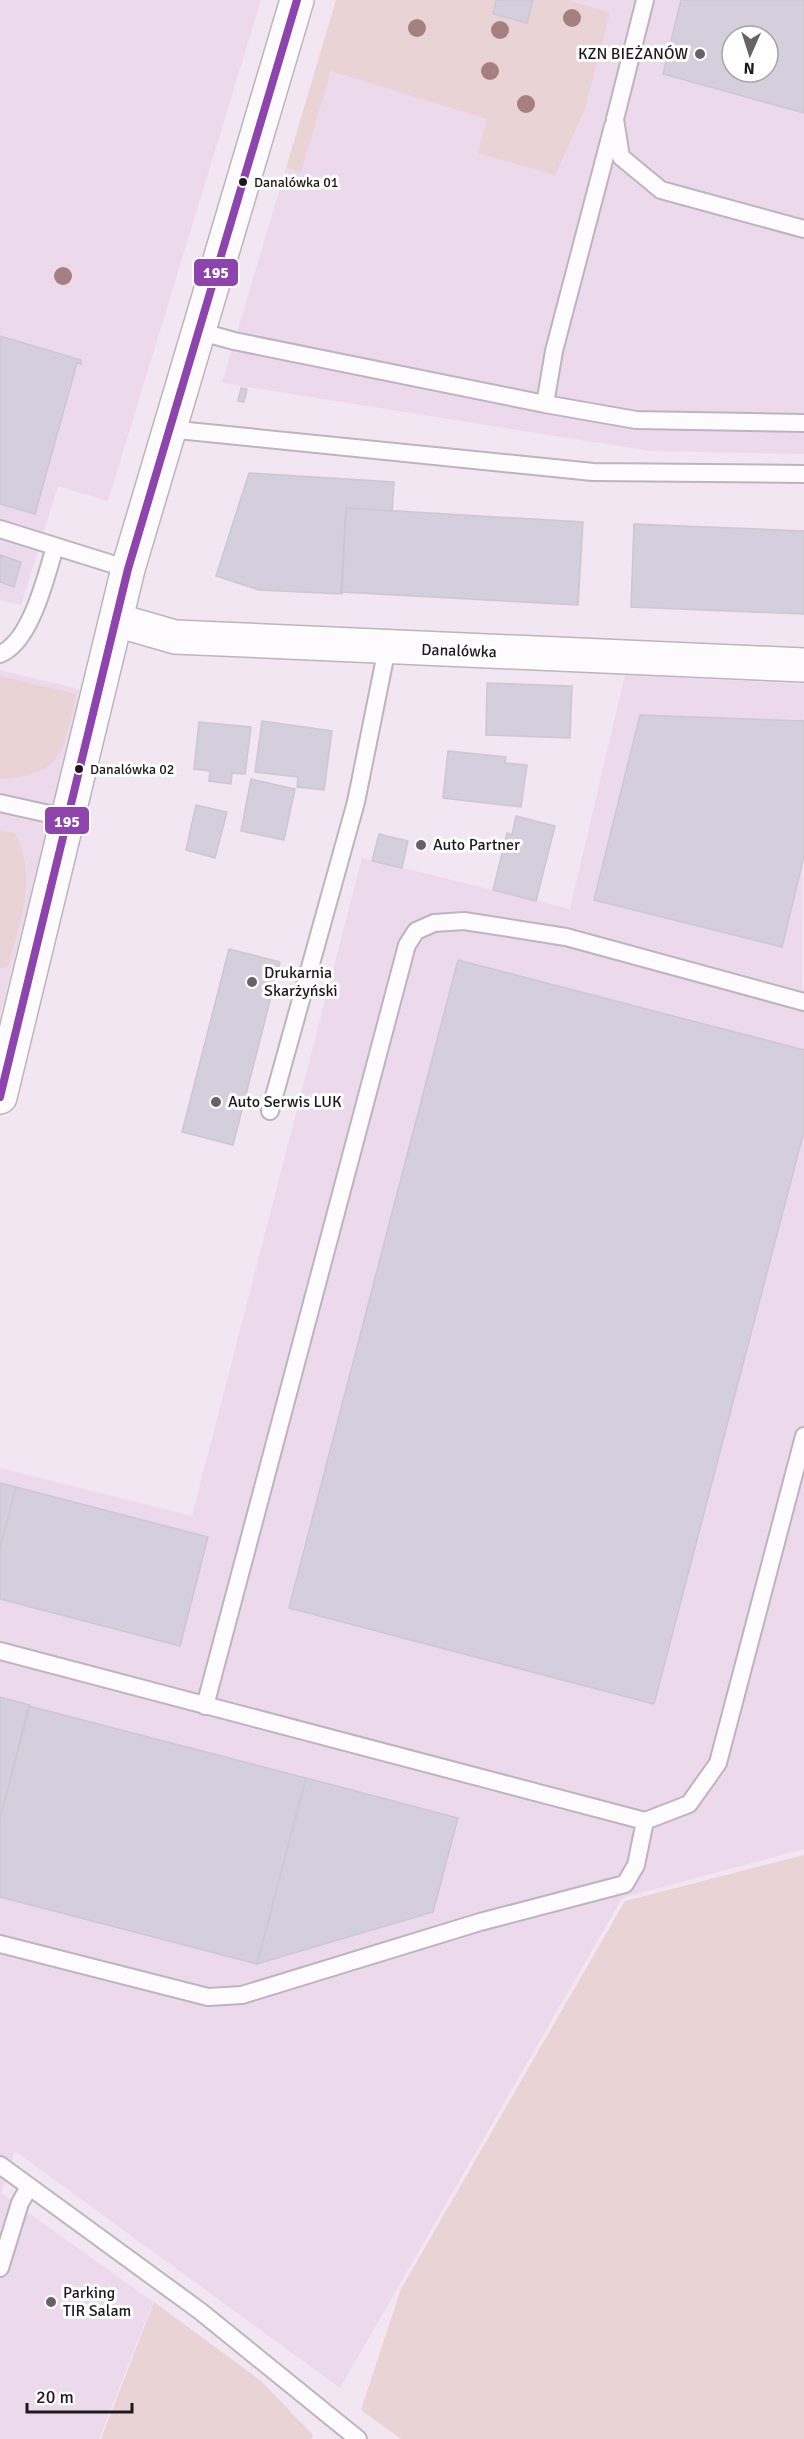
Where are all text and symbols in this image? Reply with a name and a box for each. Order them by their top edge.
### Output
north arrow [720,24,780,84]
place label: KZN BIEŻANÓW [578,44,688,64]
marker: KZN BIEŻANÓW [693,47,707,61]
text: N [743,58,755,78]
place label: Danalówka 01 [254,174,338,191]
marker: Danalówka 01 [237,176,249,188]
line badge: 195 [193,258,239,287]
text: 195 [203,263,229,283]
street label: Danalówka [421,640,497,662]
place label: Danalówka 02 [90,761,174,778]
marker: Danalówka 02 [73,763,85,775]
line badge: 195 [44,806,90,835]
text: 195 [54,812,80,832]
place label: Auto Partner [433,835,520,855]
marker: Auto Partner [414,838,428,852]
place label: Drukarnia Skarżyński [264,963,338,1001]
marker: Drukarnia Skarżyński [245,975,259,989]
place label: Auto Serwis LUK [228,1092,342,1112]
marker: Auto Serwis LUK [209,1095,223,1109]
place label: Parking TIR Salam [63,2283,131,2321]
marker: Parking TIR Salam [44,2295,58,2309]
scale bar [27,2376,132,2414]
text: 20 m [36,2386,74,2408]

